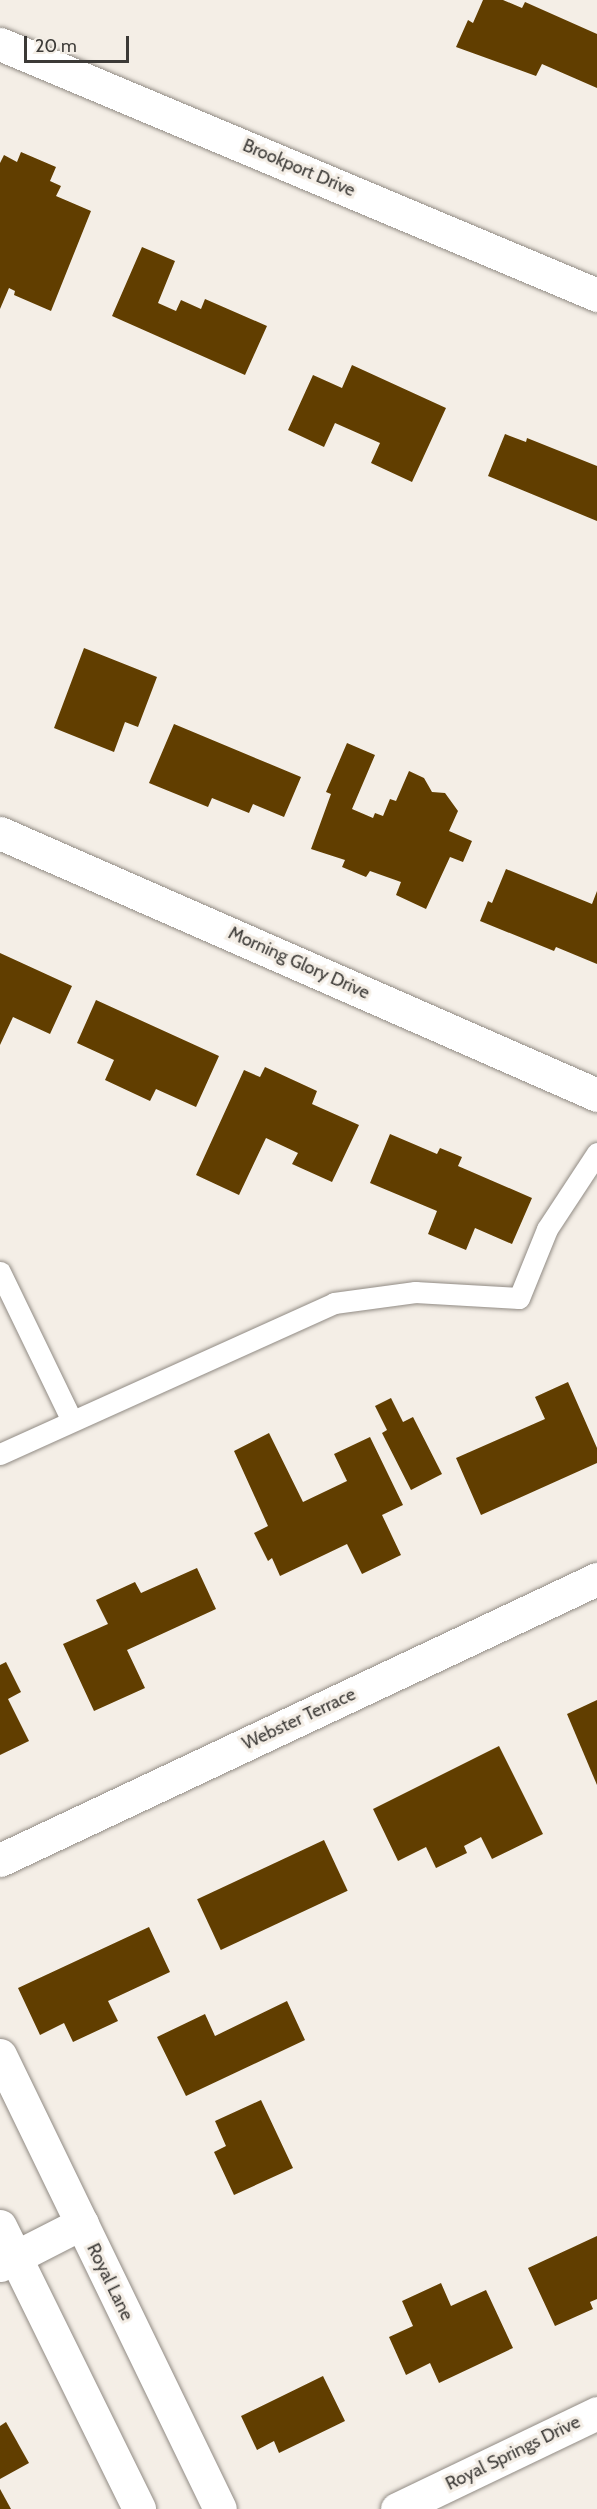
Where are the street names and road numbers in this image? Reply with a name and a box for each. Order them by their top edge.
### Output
street label: Brookport Drive [240,135,358,201]
street label: Morning Glory Drive [225,922,373,1004]
street label: Webster Terrace [239,1683,359,1755]
street label: Royal Lane [82,2240,138,2324]
street label: Royal Springs Drive [442,2411,584,2495]

